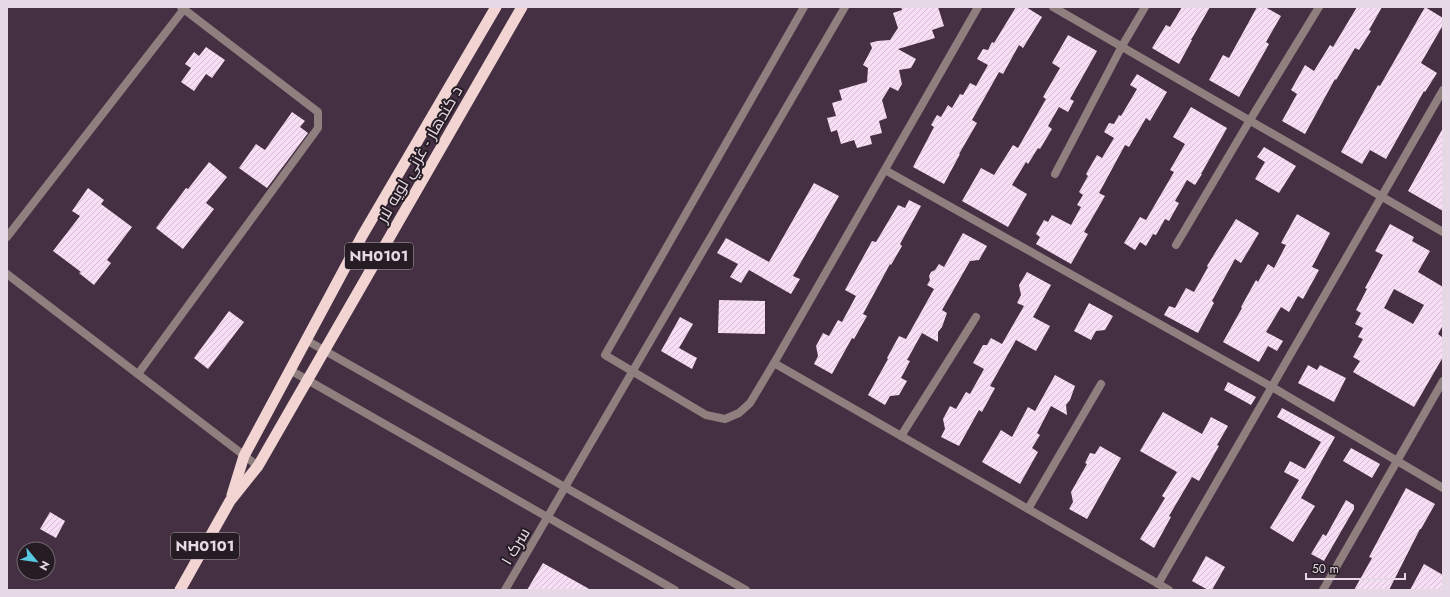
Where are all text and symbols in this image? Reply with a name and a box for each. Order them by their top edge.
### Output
street label: د کندهار - غزني لويه لار [370,82,470,229]
road number: NH0101 [345,243,413,269]
street label: سرک ۱ [495,523,536,569]
road number: NH0101 [171,533,239,559]
north arrow [16,541,56,581]
scale bar [1306,555,1405,581]
text: N [36,558,54,574]
text: 50 m [1312,560,1339,578]

